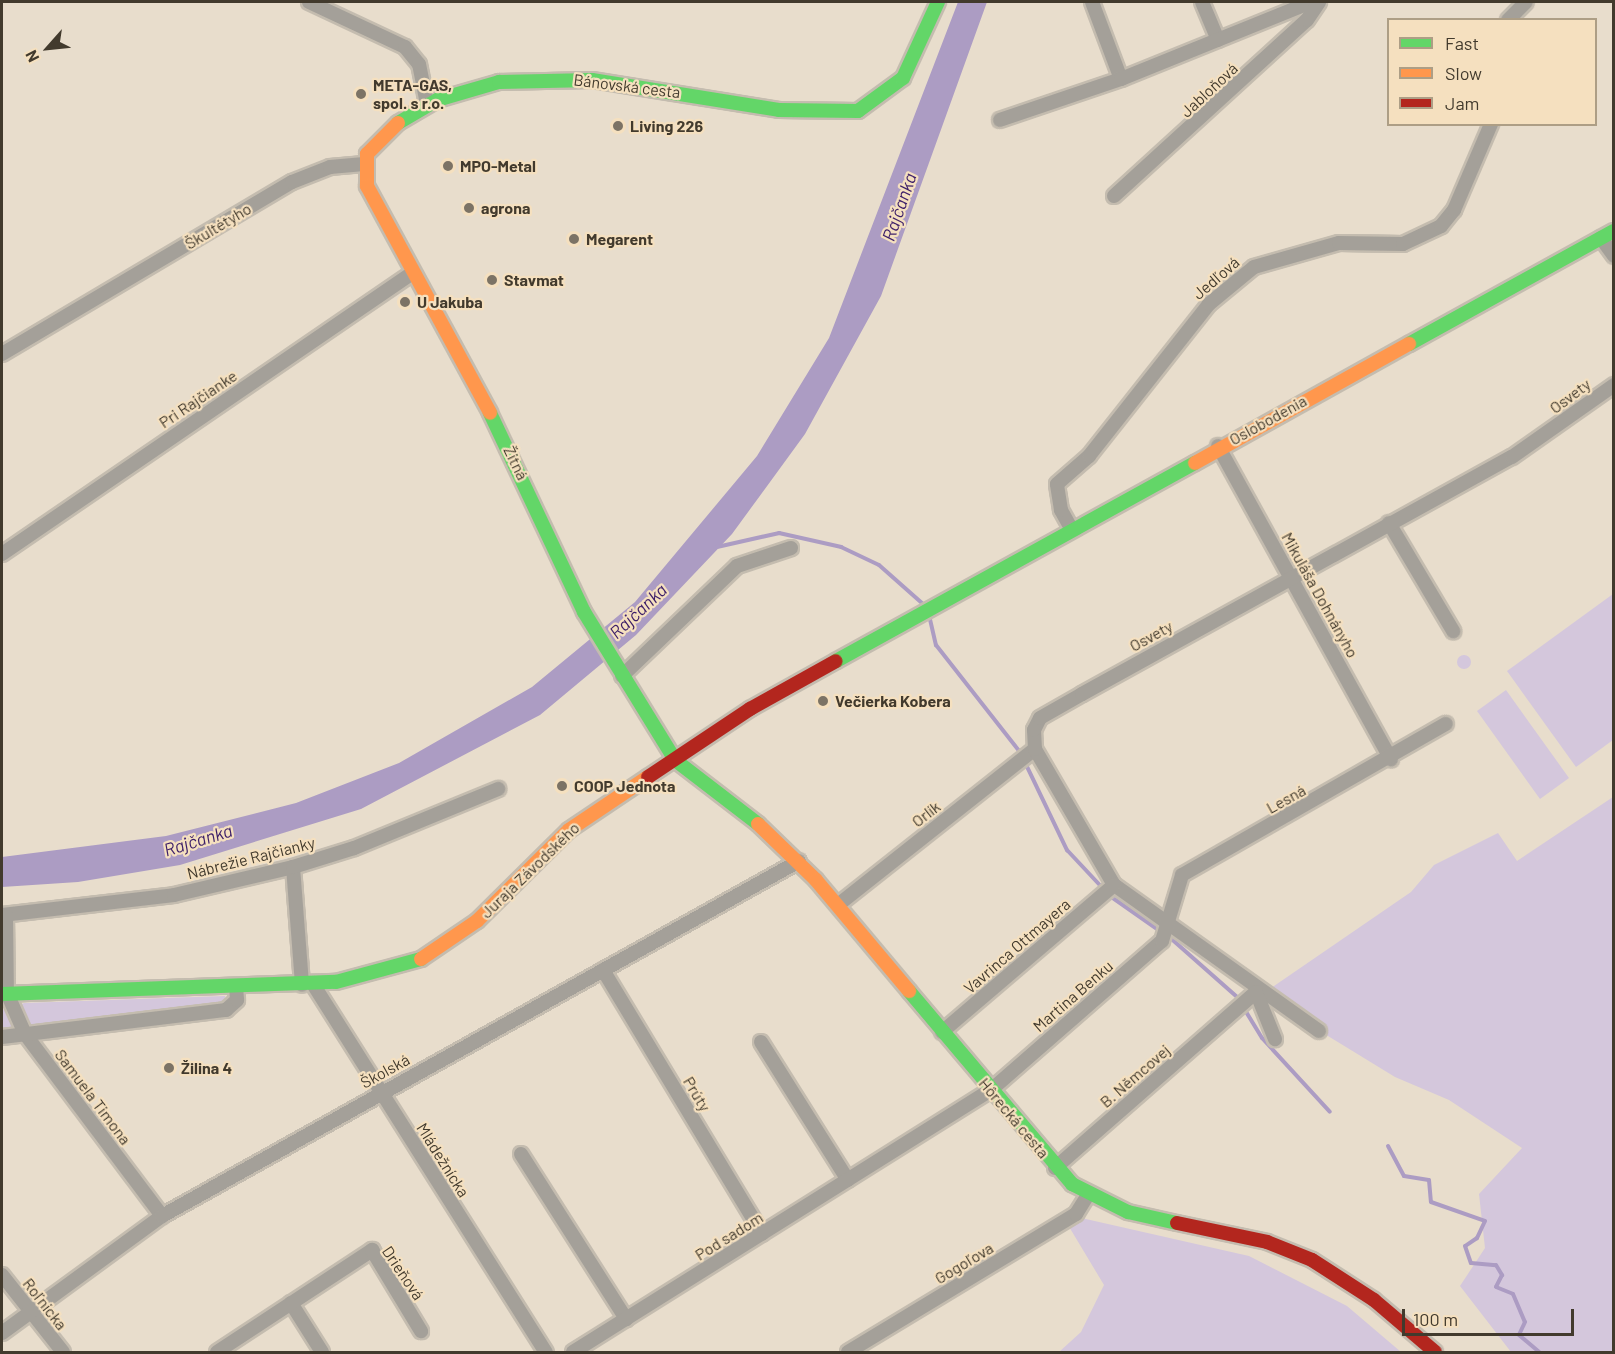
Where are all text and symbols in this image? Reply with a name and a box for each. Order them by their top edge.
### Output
north arrow [18,18,78,78]
legend [1387,18,1597,126]
text: Fast [1445,32,1479,54]
text: N [21,47,42,65]
street label: Jabloňová [1176,59,1242,121]
text: Slow [1445,62,1482,84]
street label: Bánovská cesta [573,70,681,102]
place label: META-GAS, spol. s r.o. [373,75,452,113]
marker: META-GAS, spol. s r.o. [354,87,368,101]
text: Jam [1445,92,1479,114]
place label: Living 226 [630,116,703,136]
marker: Living 226 [611,119,625,133]
place label: MPO-Metal [460,156,536,176]
marker: MPO-Metal [441,159,455,173]
water label: Rajčanka [877,170,921,244]
place label: agrona [481,198,530,218]
street label: Škultétyho [181,199,255,253]
marker: agrona [462,201,476,215]
place label: Megarent [586,229,653,249]
marker: Megarent [567,232,581,246]
street label: Jedľová [1189,253,1243,303]
place label: Stavmat [504,270,564,290]
marker: Stavmat [485,273,499,287]
place label: U Jakuba [417,292,483,312]
marker: U Jakuba [398,295,412,309]
street label: Pri Rajčianke [155,366,241,432]
street label: Osvety [1546,374,1594,418]
street label: Oslobodenia [1226,391,1310,449]
street label: Žitná [500,443,532,483]
street label: Mikuláša Dohnányho [1278,529,1362,661]
water label: Rajčanka [605,579,671,643]
street label: Osvety [1126,616,1176,656]
place label: Večierka Kobera [835,691,951,711]
marker: Večierka Kobera [816,694,830,708]
place label: COOP Jednota [574,776,675,796]
marker: COOP Jednota [555,779,569,793]
street label: Lesná [1263,780,1309,818]
street label: Orlík [908,797,944,831]
street label: Juraja Závodského [477,818,583,922]
water label: Rajčanka [161,819,235,861]
street label: Nábrežie Rajčianky [185,833,317,883]
street label: Vavrinca Ottmayera [960,894,1074,998]
street label: Martina Benku [1029,956,1117,1036]
street label: B. Němcovej [1096,1040,1174,1112]
street label: Samuela Timona [51,1046,135,1148]
street label: Školská [357,1050,413,1092]
place label: Žilina 4 [181,1058,232,1078]
marker: Žilina 4 [162,1061,176,1075]
street label: Prúty [679,1073,715,1115]
street label: Hôrecká cesta [975,1074,1053,1162]
street label: Mládežnícka [413,1119,473,1201]
street label: Pod sadom [692,1208,766,1264]
street label: Gogoľova [931,1238,997,1288]
street label: Drieňová [378,1242,428,1304]
street label: Roľnícka [19,1274,71,1334]
scale bar [1405,1297,1578,1335]
text: 100 m [1413,1308,1458,1330]

